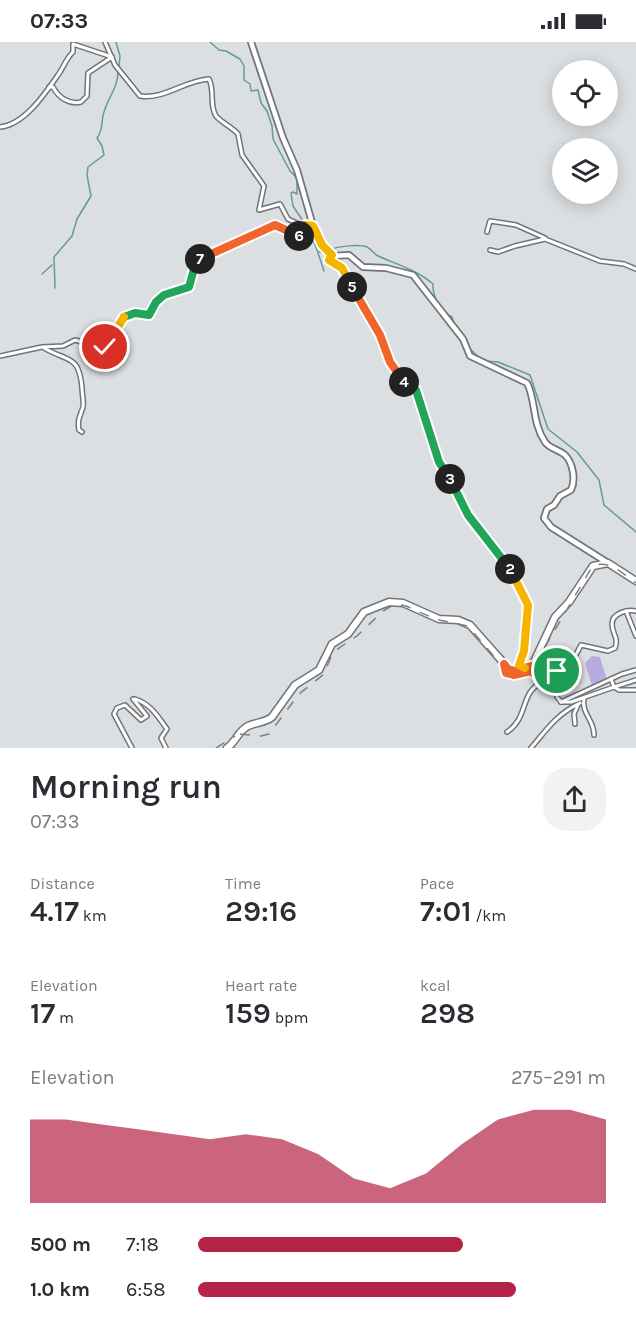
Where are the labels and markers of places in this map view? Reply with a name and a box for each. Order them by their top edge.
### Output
pin: 6 [284,221,314,251]
pin: 7 [185,244,215,274]
pin: 5 [337,272,367,302]
pin [79,321,130,372]
pin: 4 [389,367,419,397]
pin: 3 [435,464,465,494]
pin: 2 [495,554,525,584]
pin [531,645,582,696]

